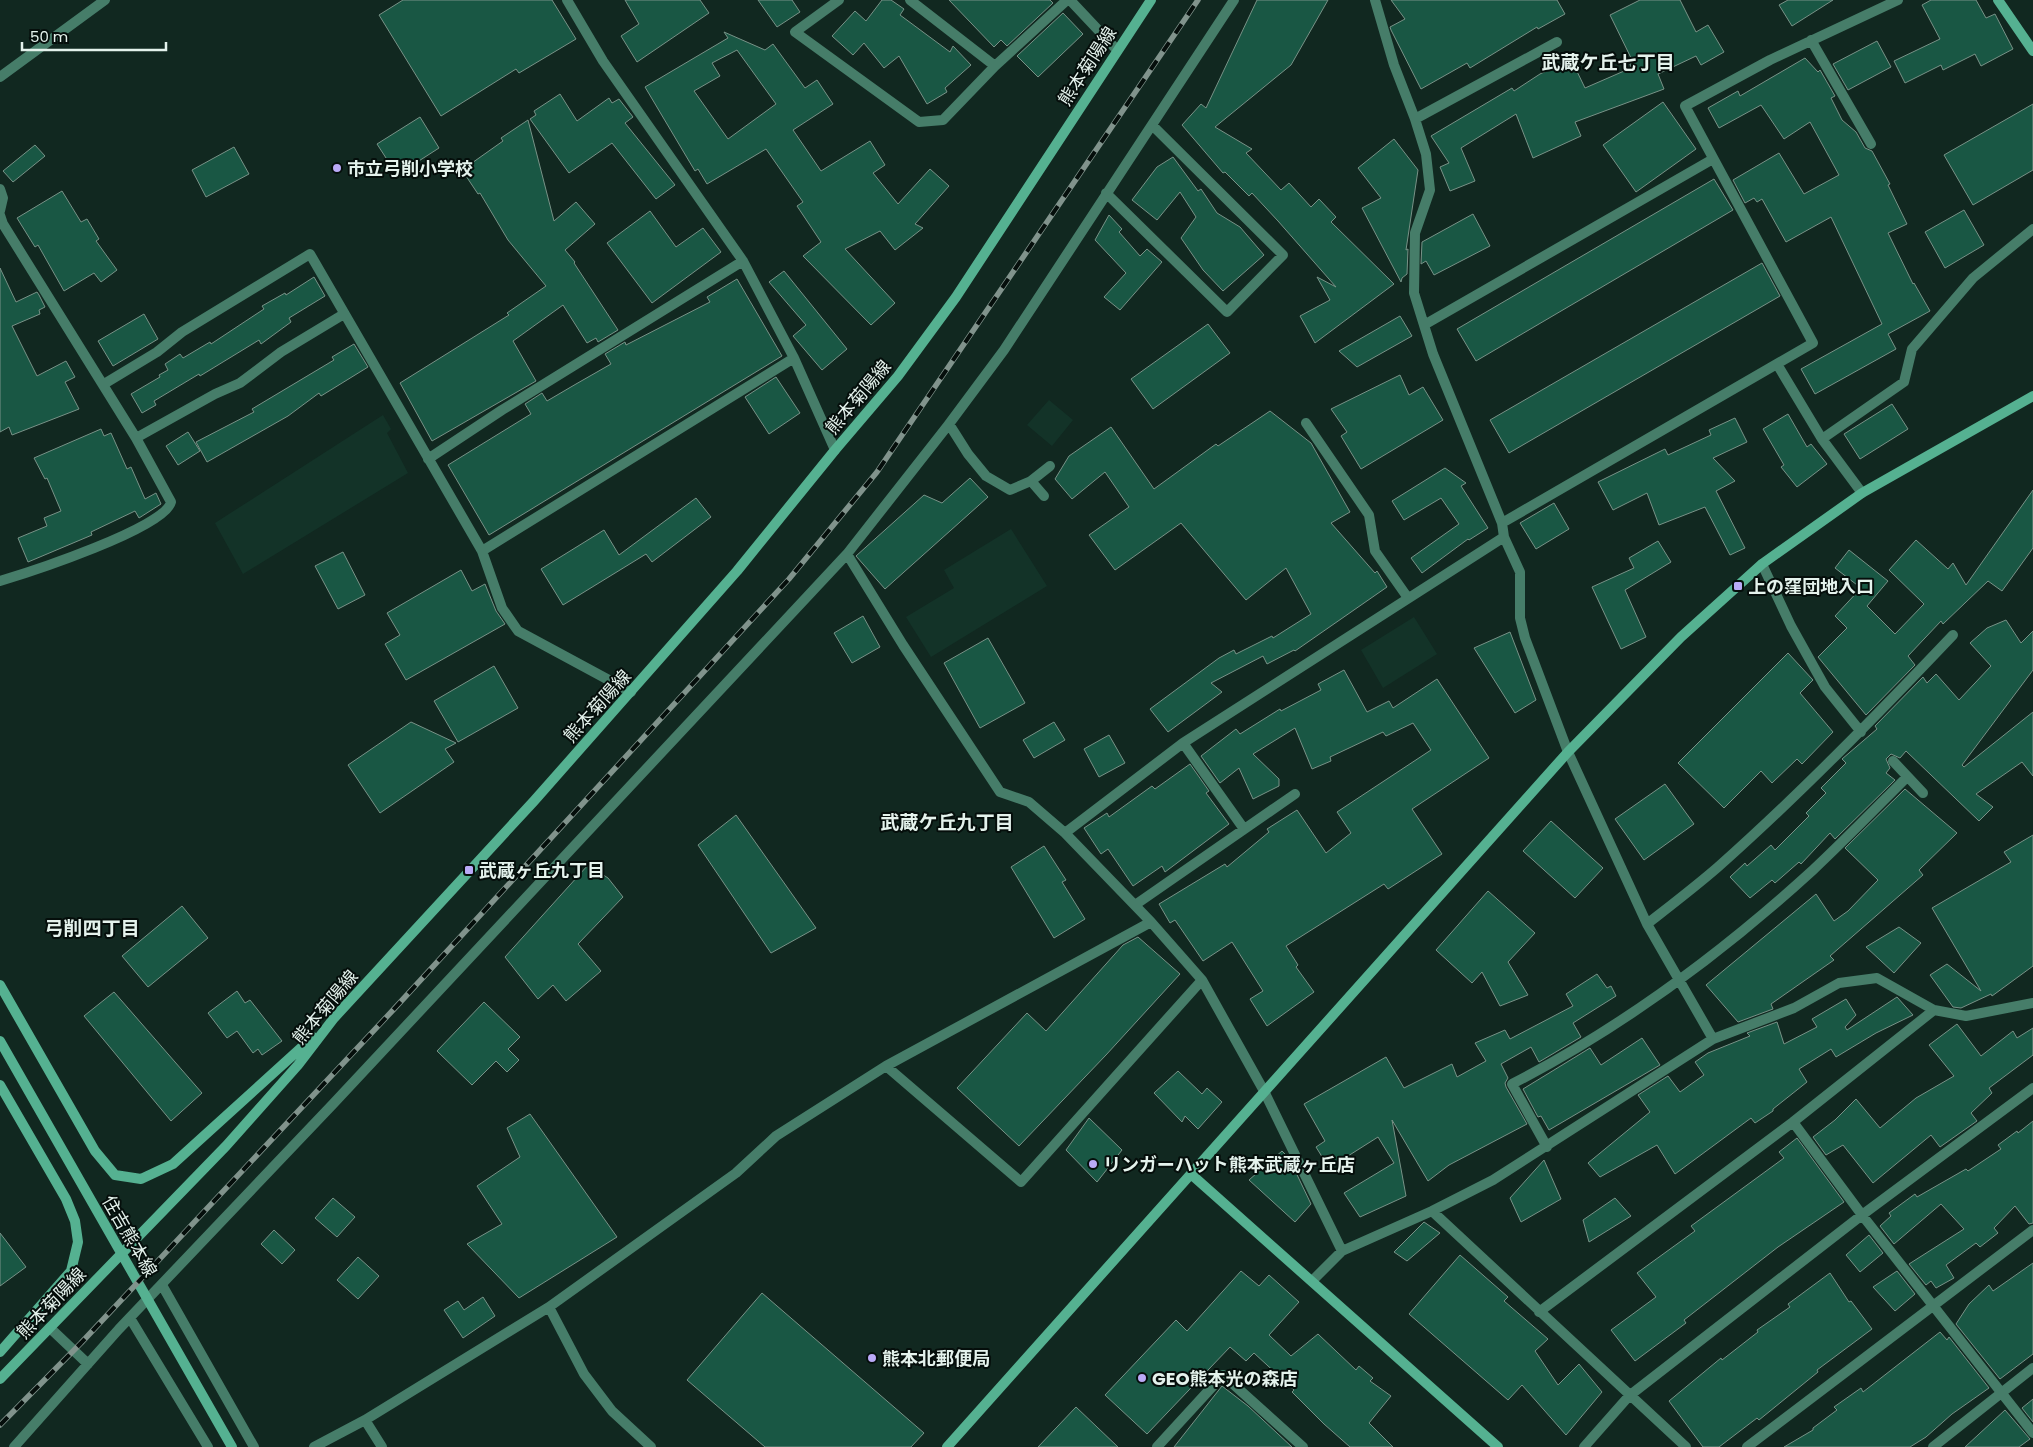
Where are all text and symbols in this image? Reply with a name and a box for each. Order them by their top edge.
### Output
scale bar [22,20,166,52]
street label: 熊本菊陽線 [1052,21,1122,111]
text: 50 m [30,26,68,47]
district label: 武蔵ケ丘七丁目 [1541,49,1675,76]
place label: 市立弓削小学校 [347,156,473,181]
marker: 市立弓削小学校 [331,162,343,174]
street label: 熊本菊陽線 [819,354,897,440]
place label: 上の窪団地入口 [1748,574,1874,599]
marker: 上の窪団地入口 [1732,580,1744,592]
street label: 熊本菊陽線 [558,664,636,748]
district label: 武蔵ケ丘九丁目 [880,809,1014,836]
place label: 武蔵ヶ丘九丁目 [479,858,605,883]
marker: 武蔵ヶ丘九丁目 [463,864,475,876]
district label: 弓削四丁目 [44,915,140,942]
street label: 熊本菊陽線 [286,964,364,1050]
place label: リンガーハット熊本武蔵ヶ丘店 [1103,1152,1355,1177]
marker: リンガーハット熊本武蔵ヶ丘店 [1087,1158,1099,1170]
street label: 住吉熊本線 [97,1191,163,1281]
street label: 熊本菊陽線 [11,1262,91,1344]
place label: 熊本北郵便局 [882,1346,990,1371]
marker: 熊本北郵便局 [866,1352,878,1364]
place label: GEO熊本光の森店 [1152,1366,1298,1391]
marker: GEO熊本光の森店 [1136,1372,1148,1384]

